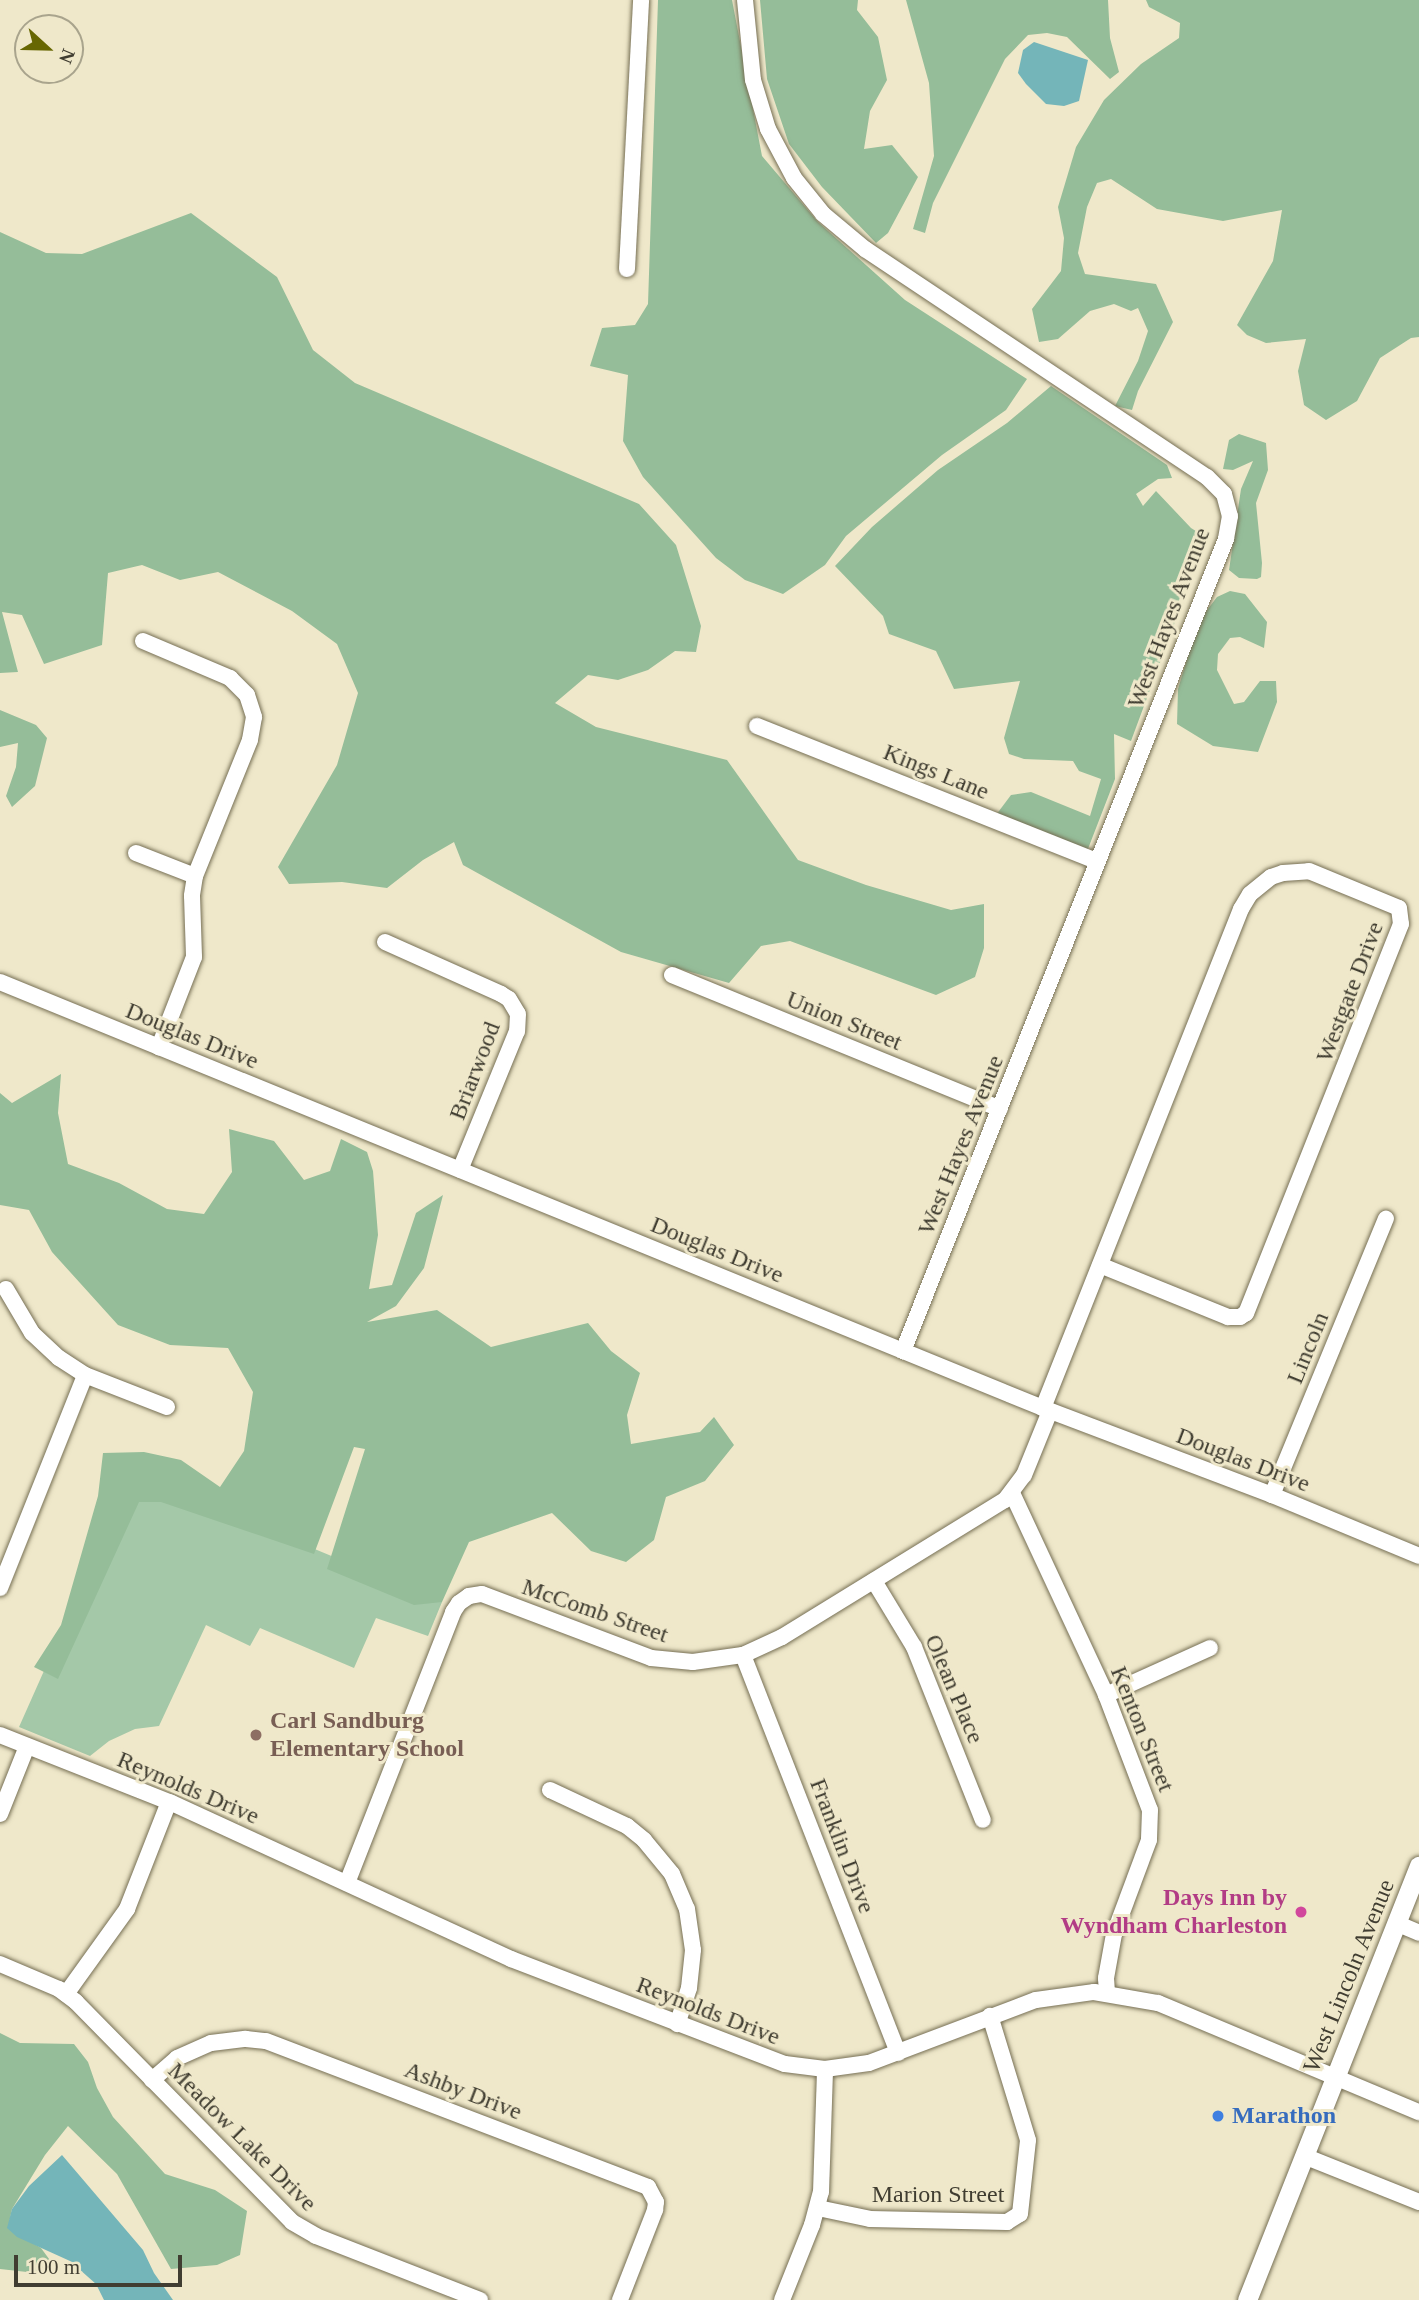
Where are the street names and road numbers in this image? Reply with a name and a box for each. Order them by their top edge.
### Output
street label: West Hayes Avenue [1121,523,1217,713]
street label: Kings Lane [879,738,993,806]
street label: Westgate Drive [1310,918,1390,1066]
street label: Union Street [782,985,906,1057]
street label: Douglas Drive [121,996,263,1076]
street label: Briarwood [443,1018,507,1124]
street label: West Hayes Avenue [912,1050,1010,1240]
street label: Douglas Drive [646,1210,788,1290]
street label: Lincoln [1281,1308,1335,1388]
street label: Douglas Drive [1172,1421,1314,1499]
street label: McComb Street [518,1573,672,1649]
street label: Olean Place [918,1630,990,1748]
street label: Kenton Street [1104,1662,1180,1796]
street label: Reynolds Drive [113,1745,263,1831]
street label: Franklin Drive [803,1775,881,1917]
street label: West Lincoln Avenue [1297,1875,1401,2077]
street label: Reynolds Drive [632,1970,784,2052]
street label: Ashby Drive [400,2055,526,2127]
street label: Meadow Lake Drive [162,2057,322,2217]
street label: Marion Street [872,2181,1004,2209]

